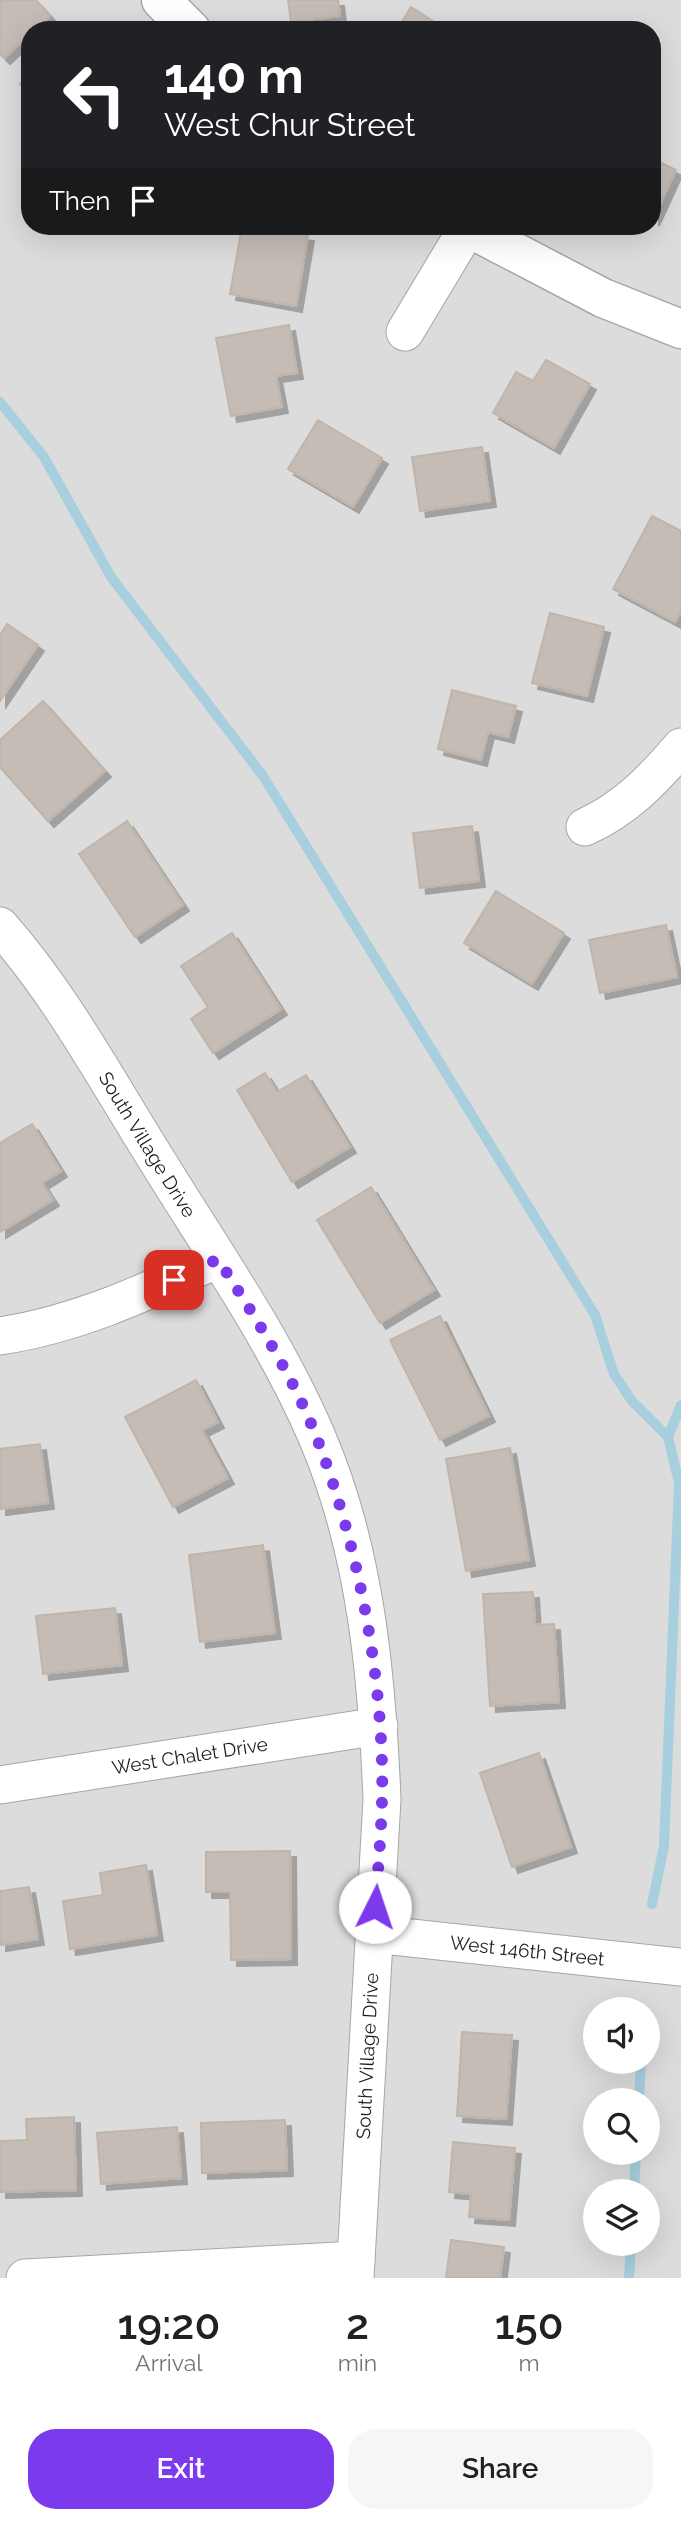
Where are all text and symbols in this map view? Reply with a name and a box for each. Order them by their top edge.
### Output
text: 140 m [164,47,304,104]
icon: left [49,49,140,140]
text: West Chur Street [164,106,415,143]
icon: arrive [124,182,162,220]
text: Then [49,186,110,216]
street label: South Village Drive [95,1068,201,1221]
pin [144,1250,204,1310]
icon: arrive [155,1261,193,1299]
street label: West Chalet Drive [110,1732,269,1778]
position arrow [338,1870,412,1944]
street label: West 146th Street [449,1931,606,1970]
street label: South Village Drive [352,1972,382,2140]
map controls [583,1997,660,2256]
button: sound [583,1997,660,2074]
button: search [583,2088,660,2165]
button: layers [583,2179,660,2256]
text: 19:20 [117,2300,220,2349]
text: 2 [346,2300,369,2349]
text: 150 [495,2300,563,2349]
text: Arrival [135,2349,203,2376]
text: min [338,2349,377,2376]
text: m [519,2349,540,2376]
button: Exit [28,2429,334,2509]
button: Share [348,2429,653,2509]

